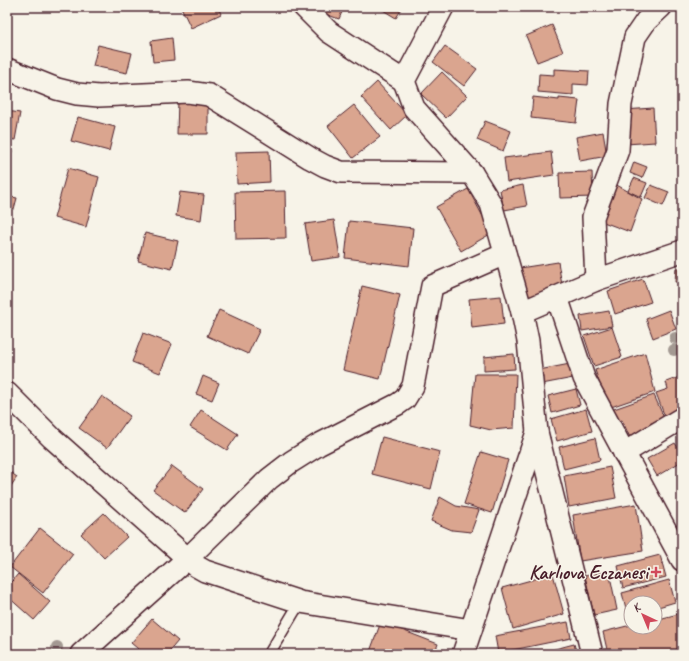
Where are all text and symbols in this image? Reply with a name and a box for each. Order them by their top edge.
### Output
place label: Karlıova Eczanesi [529,560,651,585]
marker: Karlıova Eczanesi [651,567,661,577]
north arrow [623,595,663,635]
text: K [629,599,645,615]

